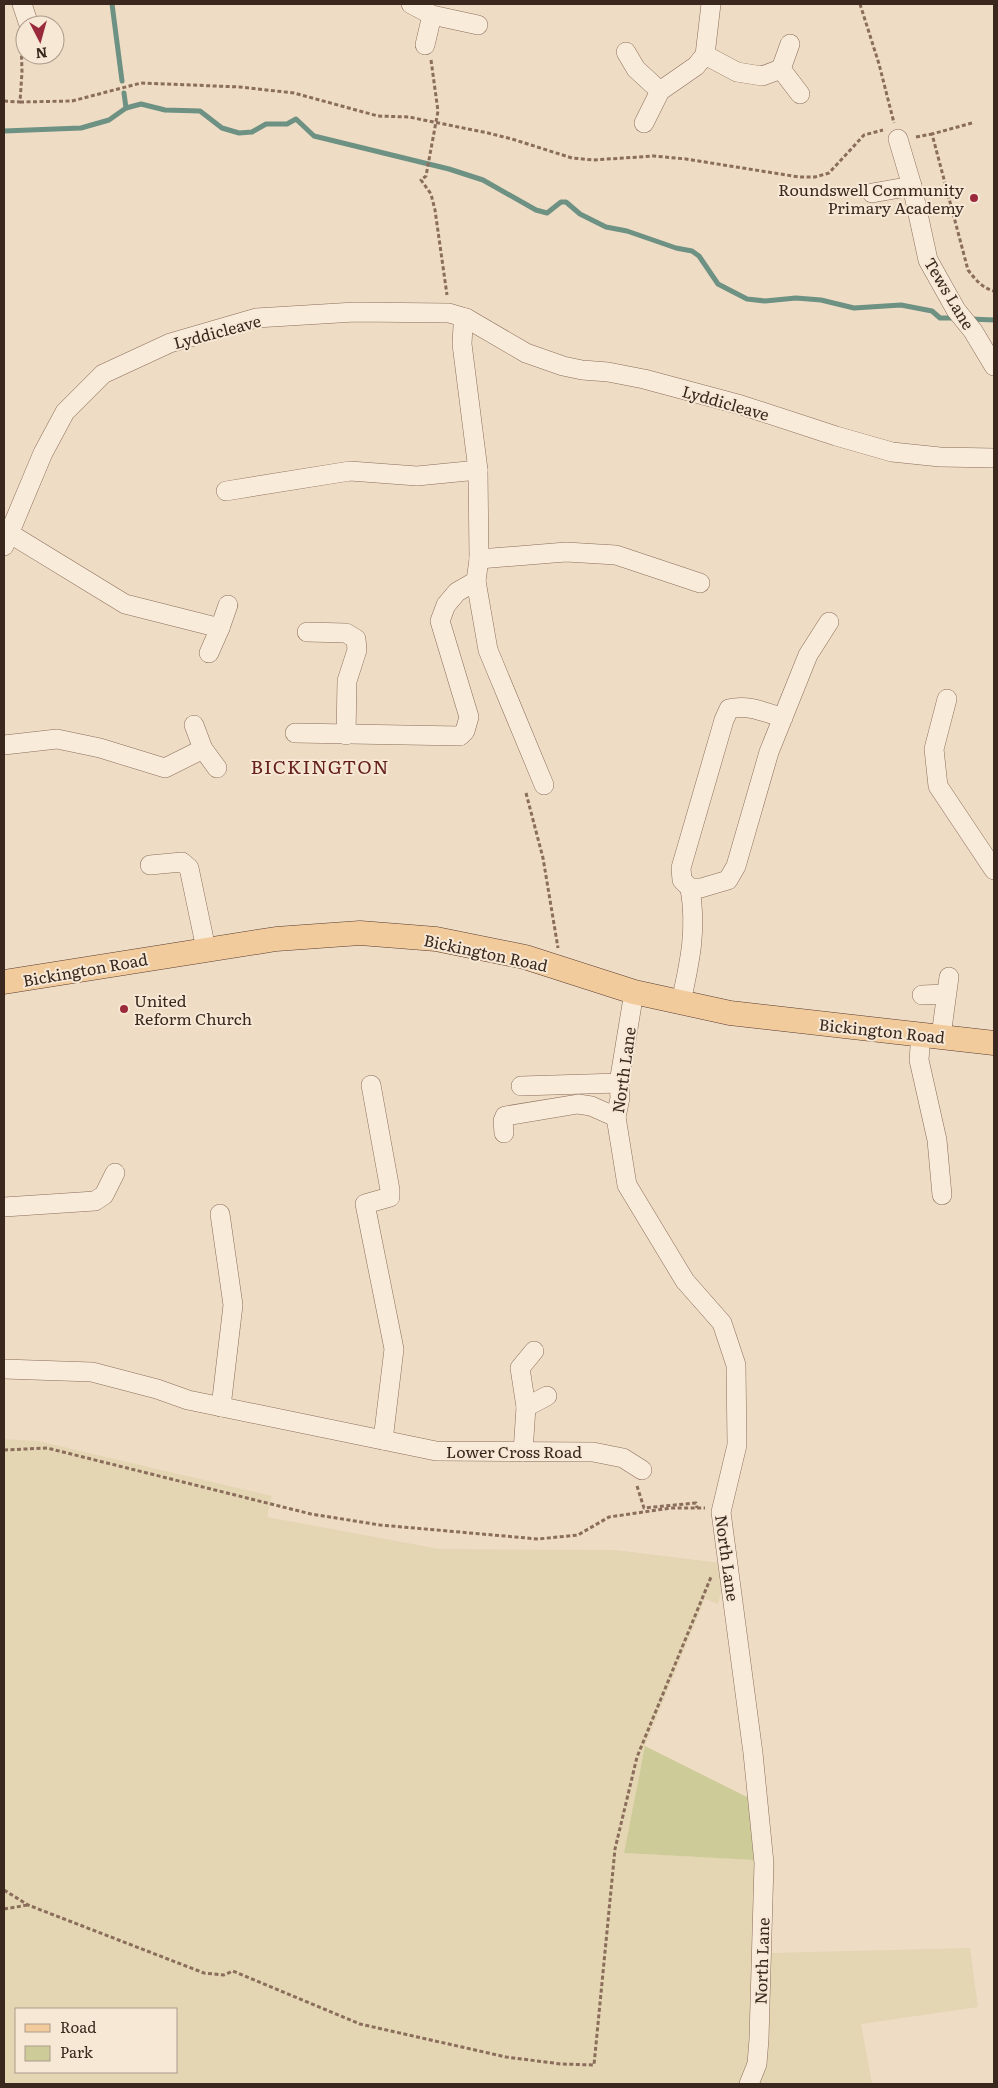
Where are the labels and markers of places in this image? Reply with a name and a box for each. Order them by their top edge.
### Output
place label: Roundswell Community Primary Academy [778,177,965,219]
marker: Roundswell Community Primary Academy [968,192,980,204]
place label: United Reform Church [134,988,253,1030]
marker: United Reform Church [118,1003,130,1015]

